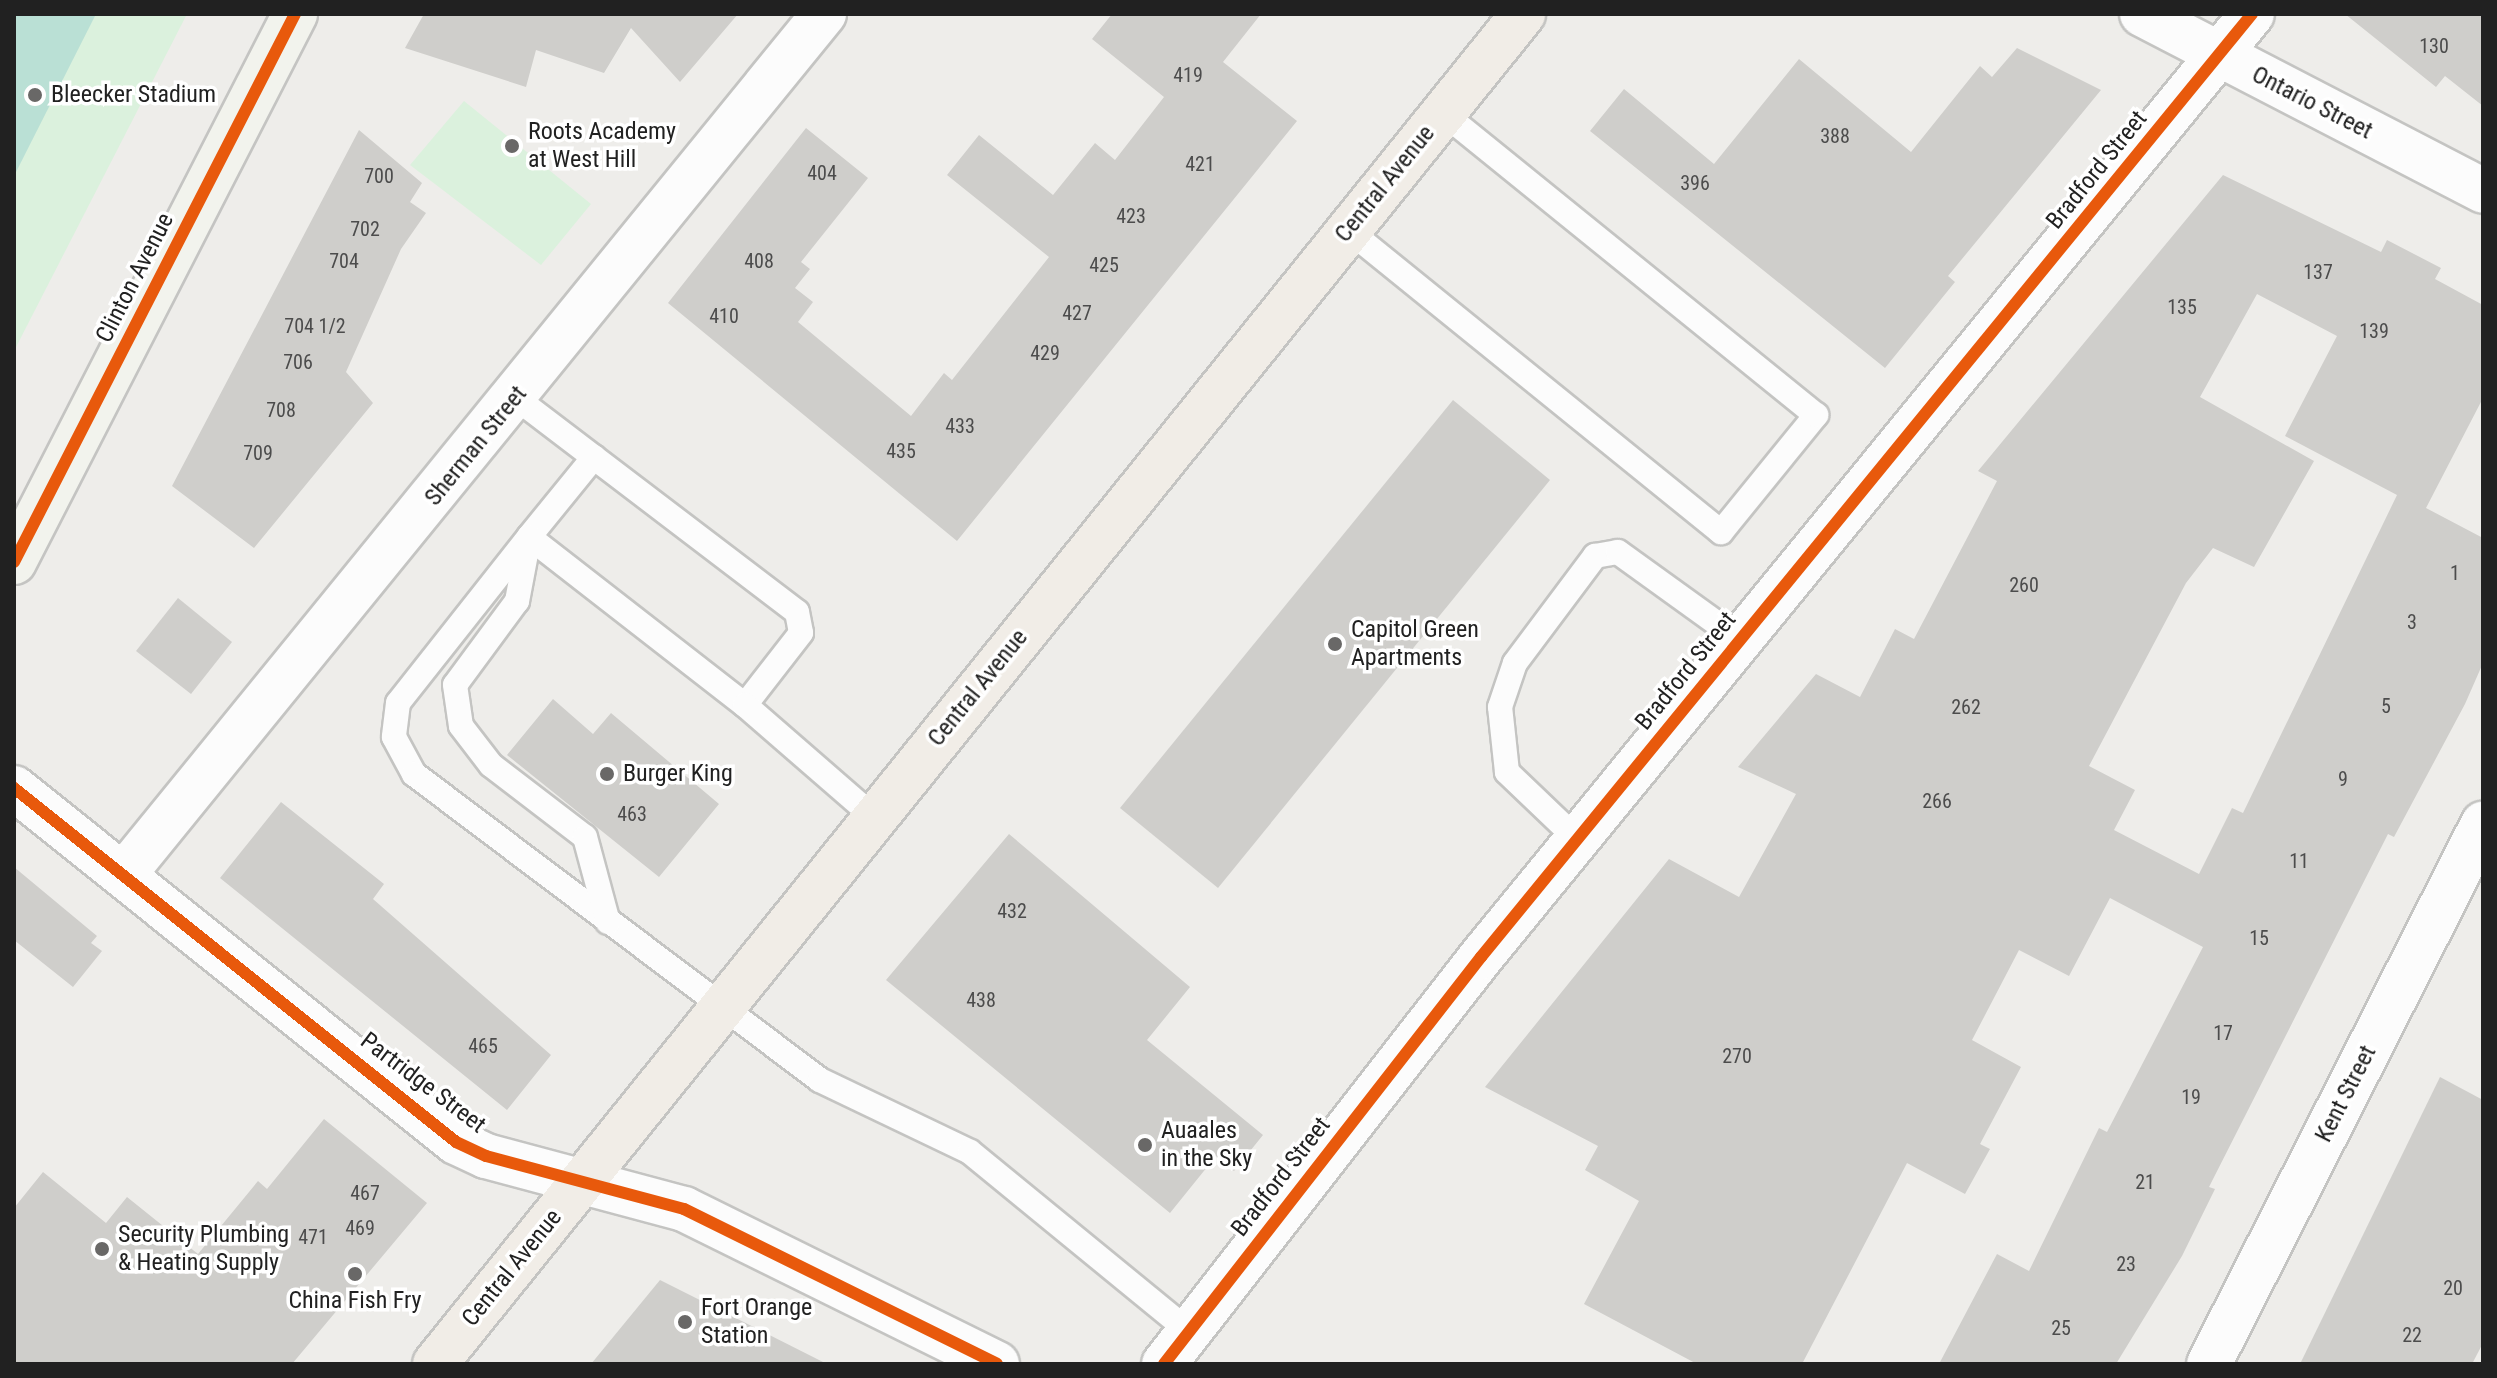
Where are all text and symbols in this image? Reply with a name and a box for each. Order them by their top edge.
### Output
house number: 130 [2419,34,2449,58]
street label: Ontario Street [2247,60,2377,146]
house number: 419 [1173,63,1203,87]
place label: Bleecker Stadium [51,81,216,109]
marker: Bleecker Stadium [26,86,44,104]
street label: Bradford Street [2041,105,2153,235]
place label: Roots Academy at West Hill [528,118,676,174]
street label: Central Avenue [1329,120,1441,248]
house number: 388 [1820,124,1850,148]
marker: Roots Academy at West Hill [503,137,521,155]
house number: 421 [1185,152,1215,176]
house number: 404 [807,161,837,185]
house number: 700 [364,164,394,188]
house number: 396 [1680,171,1710,195]
house number: 423 [1116,204,1146,228]
street label: Clinton Avenue [90,208,180,348]
house number: 702 [350,217,380,241]
house number: 704 [329,249,359,273]
house number: 408 [744,249,774,273]
house number: 425 [1089,253,1119,277]
house number: 137 [2303,260,2333,284]
house number: 135 [2167,295,2197,319]
house number: 427 [1062,301,1092,325]
house number: 410 [709,304,739,328]
house number: 704 1/2 [284,314,346,338]
house number: 139 [2359,319,2389,343]
house number: 429 [1030,341,1060,365]
house number: 706 [283,350,313,374]
street label: Sherman Street [419,380,533,512]
house number: 708 [266,398,296,422]
house number: 433 [945,414,975,438]
house number: 435 [886,439,916,463]
house number: 709 [243,441,273,465]
house number: 1 [2450,561,2460,585]
house number: 260 [2009,573,2039,597]
street label: Bradford Street [1630,606,1742,736]
house number: 3 [2407,610,2417,634]
place label: Capitol Green Apartments [1351,616,1479,672]
street label: Central Avenue [922,624,1034,752]
marker: Capitol Green Apartments [1326,635,1344,653]
house number: 5 [2381,694,2391,718]
house number: 262 [1951,695,1981,719]
place label: Burger King [623,760,733,788]
marker: Burger King [598,765,616,783]
house number: 9 [2338,767,2348,791]
house number: 266 [1922,789,1952,813]
house number: 463 [617,802,647,826]
house number: 11 [2289,849,2309,873]
house number: 432 [997,899,1027,923]
house number: 15 [2249,926,2269,950]
house number: 438 [966,988,996,1012]
house number: 17 [2213,1021,2233,1045]
street label: Partridge Street [355,1027,491,1139]
house number: 465 [468,1034,498,1058]
street label: Kent Street [2309,1041,2383,1147]
house number: 270 [1722,1044,1752,1068]
house number: 19 [2181,1085,2201,1109]
street label: Bradford Street [1225,1112,1337,1242]
place label: Auaales in the Sky [1161,1117,1252,1173]
marker: Auaales in the Sky [1136,1136,1154,1154]
house number: 21 [2135,1170,2155,1194]
house number: 467 [350,1181,380,1205]
street label: Central Avenue [456,1204,568,1332]
house number: 469 [345,1216,375,1240]
place label: Security Plumbing & Heating Supply [118,1221,289,1277]
house number: 471 [298,1225,328,1249]
marker: Security Plumbing & Heating Supply [93,1240,111,1258]
house number: 23 [2116,1252,2136,1276]
marker: China Fish Fry [346,1265,364,1283]
house number: 20 [2443,1276,2463,1300]
place label: China Fish Fry [288,1287,422,1315]
place label: Fort Orange Station [701,1294,812,1350]
marker: Fort Orange Station [676,1313,694,1331]
house number: 25 [2051,1316,2071,1340]
house number: 22 [2402,1323,2422,1347]

